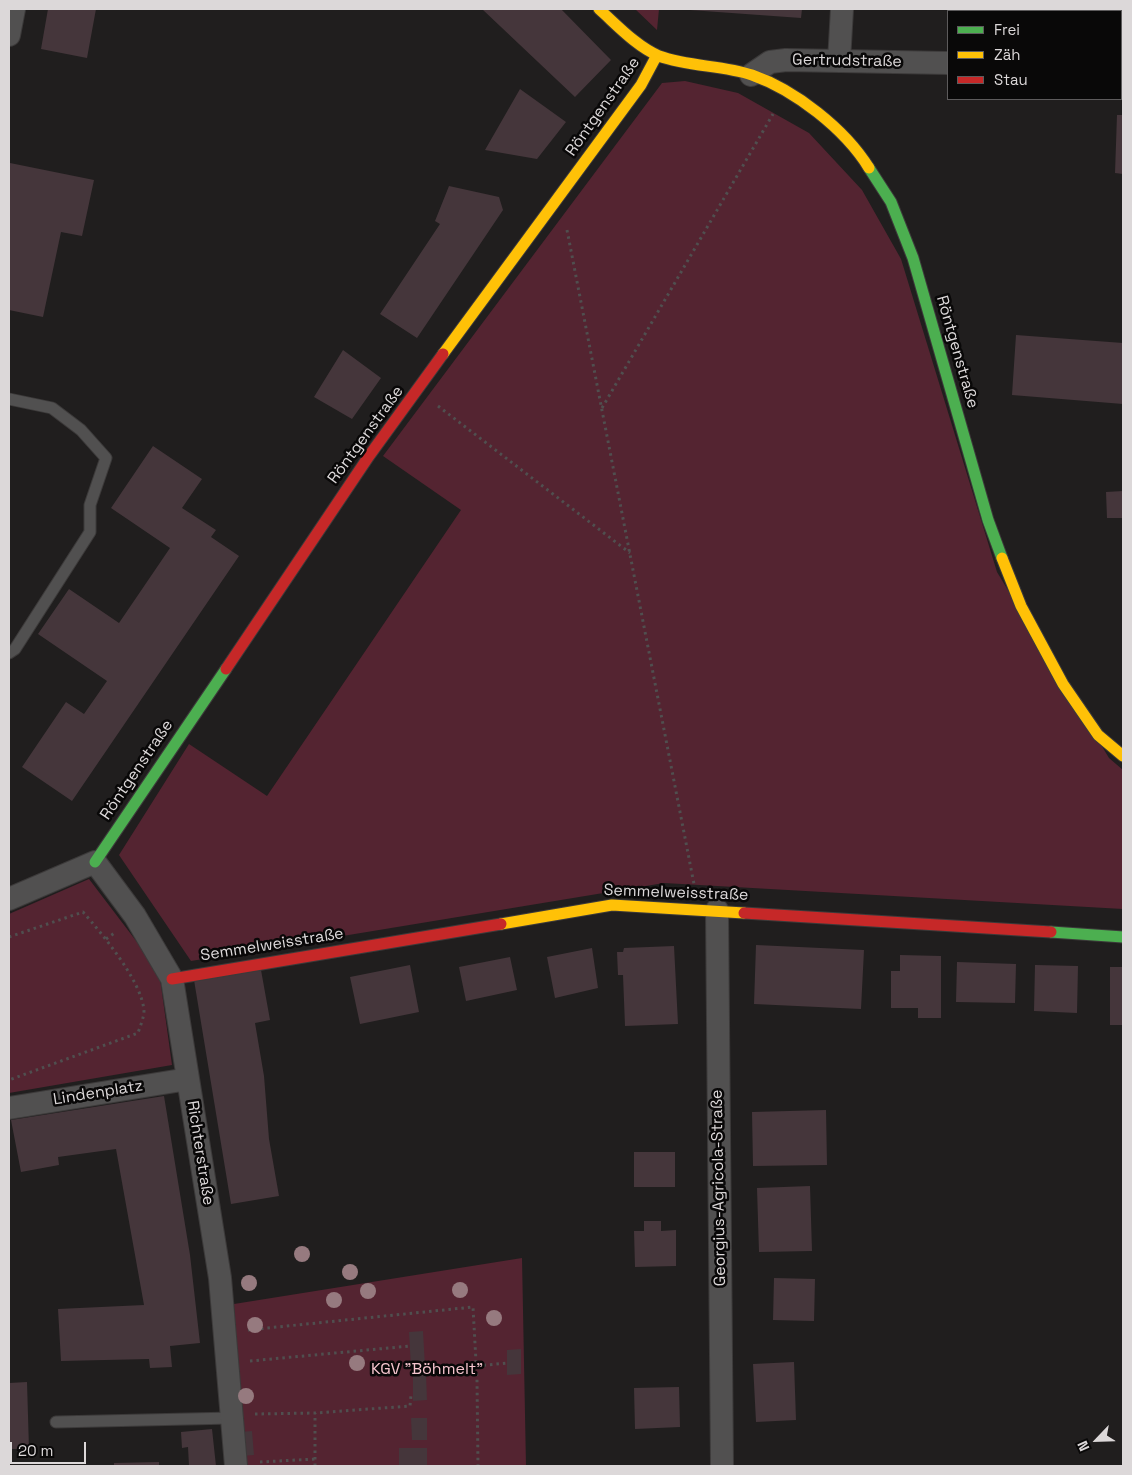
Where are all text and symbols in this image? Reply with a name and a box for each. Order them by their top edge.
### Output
legend [947,10,1122,100]
text: Frei [994,20,1020,39]
text: Zäh [994,45,1020,64]
street label: Gertrudstraße [792,50,902,72]
street label: Röntgenstraße [562,54,644,160]
text: Stau [994,70,1028,89]
street label: Röntgenstraße [932,293,982,411]
street label: Röntgenstraße [324,382,408,488]
street label: Röntgenstraße [97,716,177,824]
street label: Semmelweisstraße [603,881,749,905]
street label: Semmelweisstraße [199,924,345,966]
street label: Lindenplatz [52,1076,144,1110]
street label: Georgius-Agricola-Straße [708,1089,730,1287]
street label: Richterstraße [182,1099,218,1207]
park label: KGV "Böhmelt" [371,1360,483,1380]
north arrow [1072,1415,1122,1465]
scale bar [12,1432,89,1464]
text: N [1073,1438,1093,1454]
text: 20 m [18,1441,53,1460]

